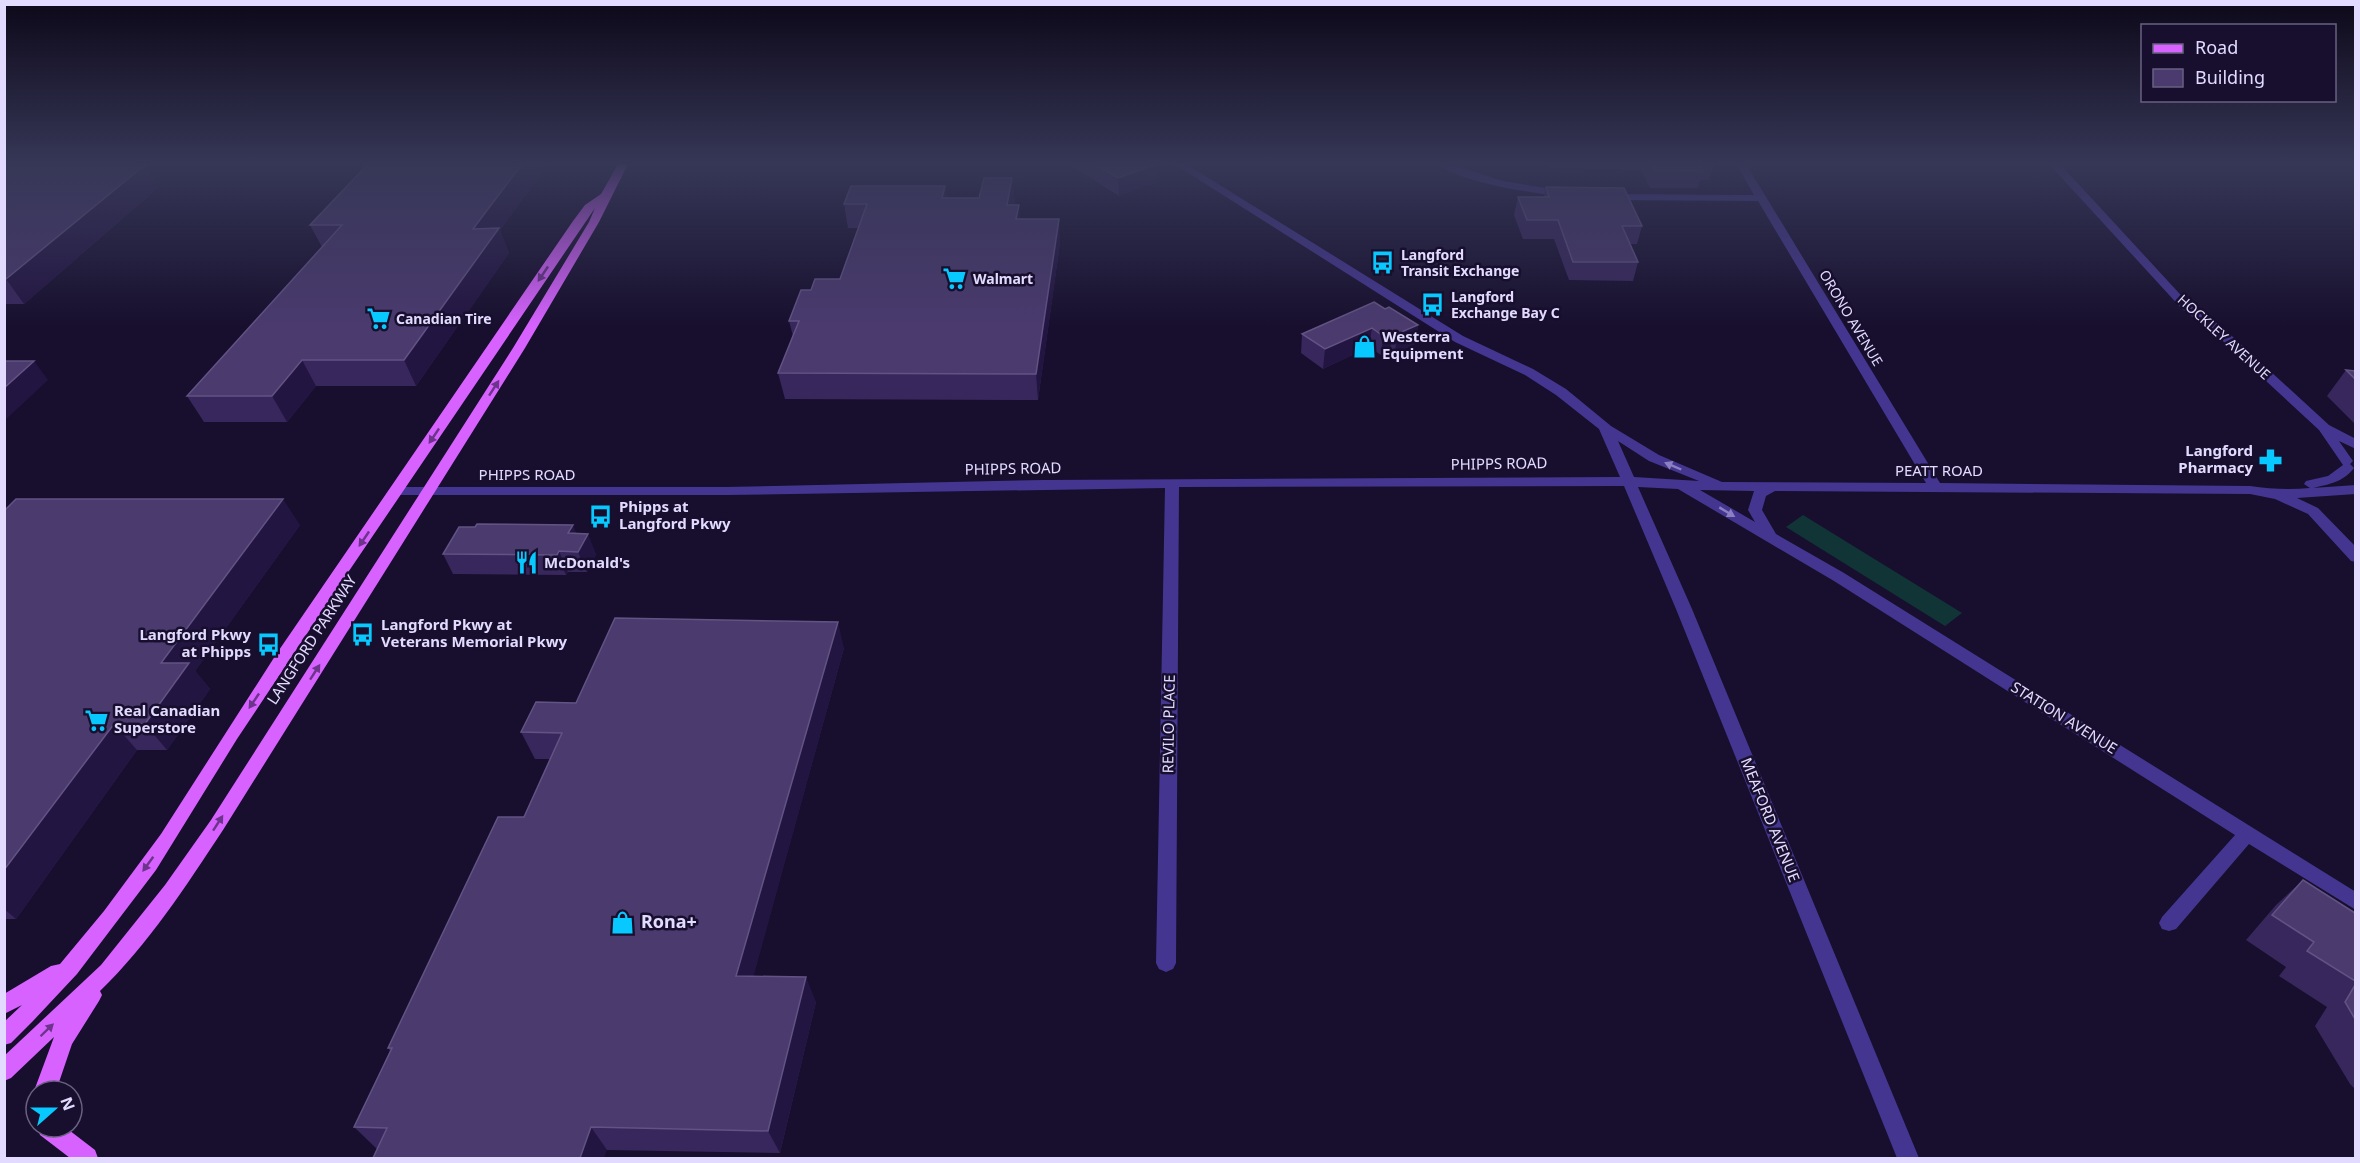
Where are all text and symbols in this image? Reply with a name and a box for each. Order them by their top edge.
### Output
legend [2141,24,2336,102]
text: Road [2195,35,2238,59]
text: Building [2195,65,2265,89]
place label: Langford Transit Exchange [1401,245,1519,280]
bus stop icon: Langford Transit Exchange [1370,250,1396,276]
one-way arrow [537,265,549,281]
supermarket icon: Walmart [942,266,968,292]
street label: ORONO AVENUE [1815,266,1888,369]
place label: Walmart [973,269,1033,288]
place label: Langford Exchange Bay C [1451,287,1560,322]
street label: HOCKLEY AVENUE [2174,290,2275,383]
bus stop icon: Langford Exchange Bay C [1420,292,1446,318]
supermarket icon: Canadian Tire [365,306,391,332]
place label: Canadian Tire [396,309,492,328]
place label: Westerra Equipment [1382,326,1464,363]
shop icon: Westerra Equipment [1351,333,1377,359]
one-way arrow [488,380,499,396]
one-way arrow [428,427,440,443]
place label: Langford Pharmacy [2178,440,2253,477]
pharmacy icon: Langford Pharmacy [2258,447,2284,473]
street label: PHIPPS ROAD [1450,452,1548,474]
street label: PHIPPS ROAD [964,457,1062,479]
street label: PEATT ROAD [1895,460,1983,480]
one-way arrow [1663,461,1681,471]
street label: PHIPPS ROAD [479,464,575,484]
place label: Phipps at Langford Pkwy [619,496,731,533]
bus stop icon: Phipps at Langford Pkwy [588,503,614,529]
one-way arrow [1718,507,1735,518]
one-way arrow [358,531,370,547]
restaurant icon: McDonald's [513,550,539,576]
place label: McDonald's [544,552,630,572]
street label: LANGFORD PARKWAY [262,570,361,708]
place label: Langford Pkwy at Veterans Memorial Pkwy [381,614,568,651]
bus stop icon: Langford Pkwy at Veterans Memorial Pkwy [350,621,376,647]
place label: Langford Pkwy at Phipps [139,624,251,661]
bus stop icon: Langford Pkwy at Phipps [256,631,282,657]
one-way arrow [310,663,321,680]
street label: REVILO PLACE [1157,674,1179,774]
street label: STATION AVENUE [2008,676,2121,758]
one-way arrow [248,692,260,708]
place label: Real Canadian Superstore [114,700,220,737]
supermarket icon: Real Canadian Superstore [83,707,109,733]
street label: MEAFORD AVENUE [1737,755,1805,885]
one-way arrow [212,815,223,831]
one-way arrow [143,857,155,872]
shop icon: Rona+ [610,909,636,935]
place label: Rona+ [641,909,697,933]
one-way arrow [39,1023,54,1037]
north arrow [24,1079,84,1139]
text: N [55,1094,81,1114]

